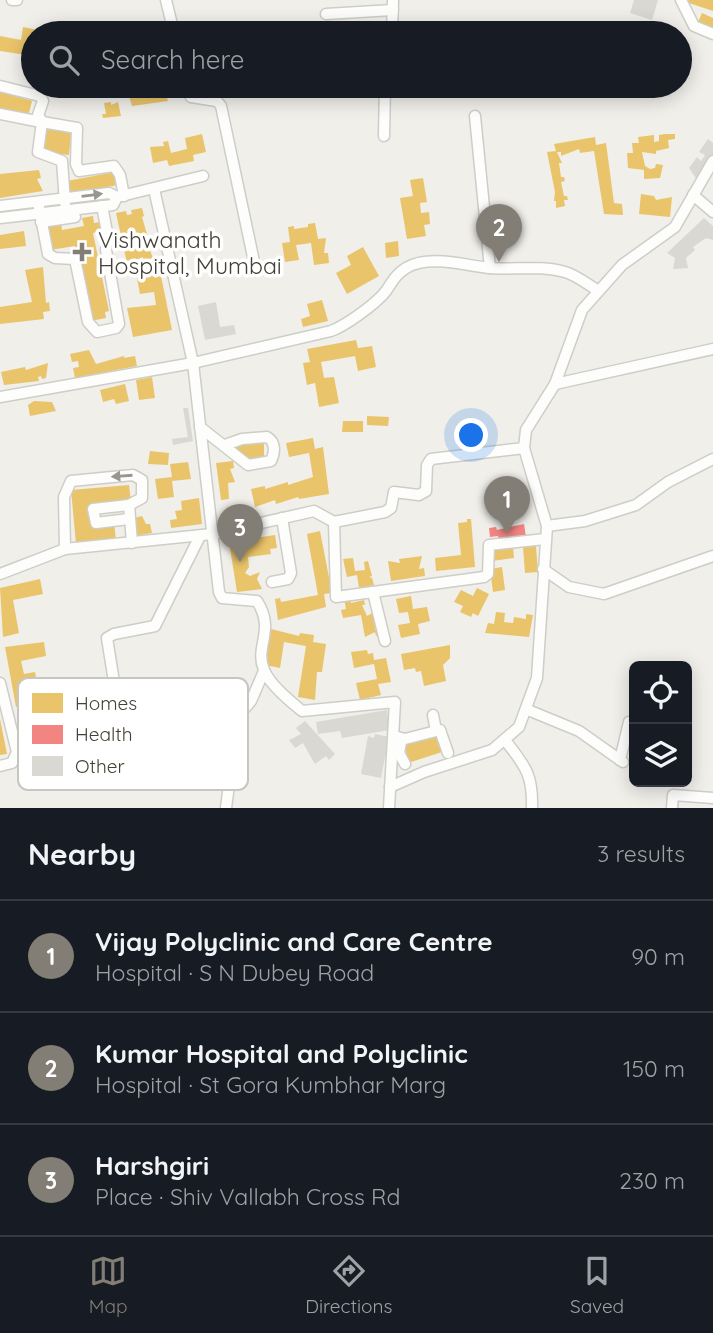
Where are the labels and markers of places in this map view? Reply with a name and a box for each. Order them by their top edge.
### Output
pin: 2 [476,204,522,262]
place label: Vishwanath Hospital, Mumbai [98,225,282,280]
marker: Vishwanath Hospital, Mumbai [72,242,92,262]
pin: 1 [484,476,530,534]
pin: 3 [217,504,263,562]

